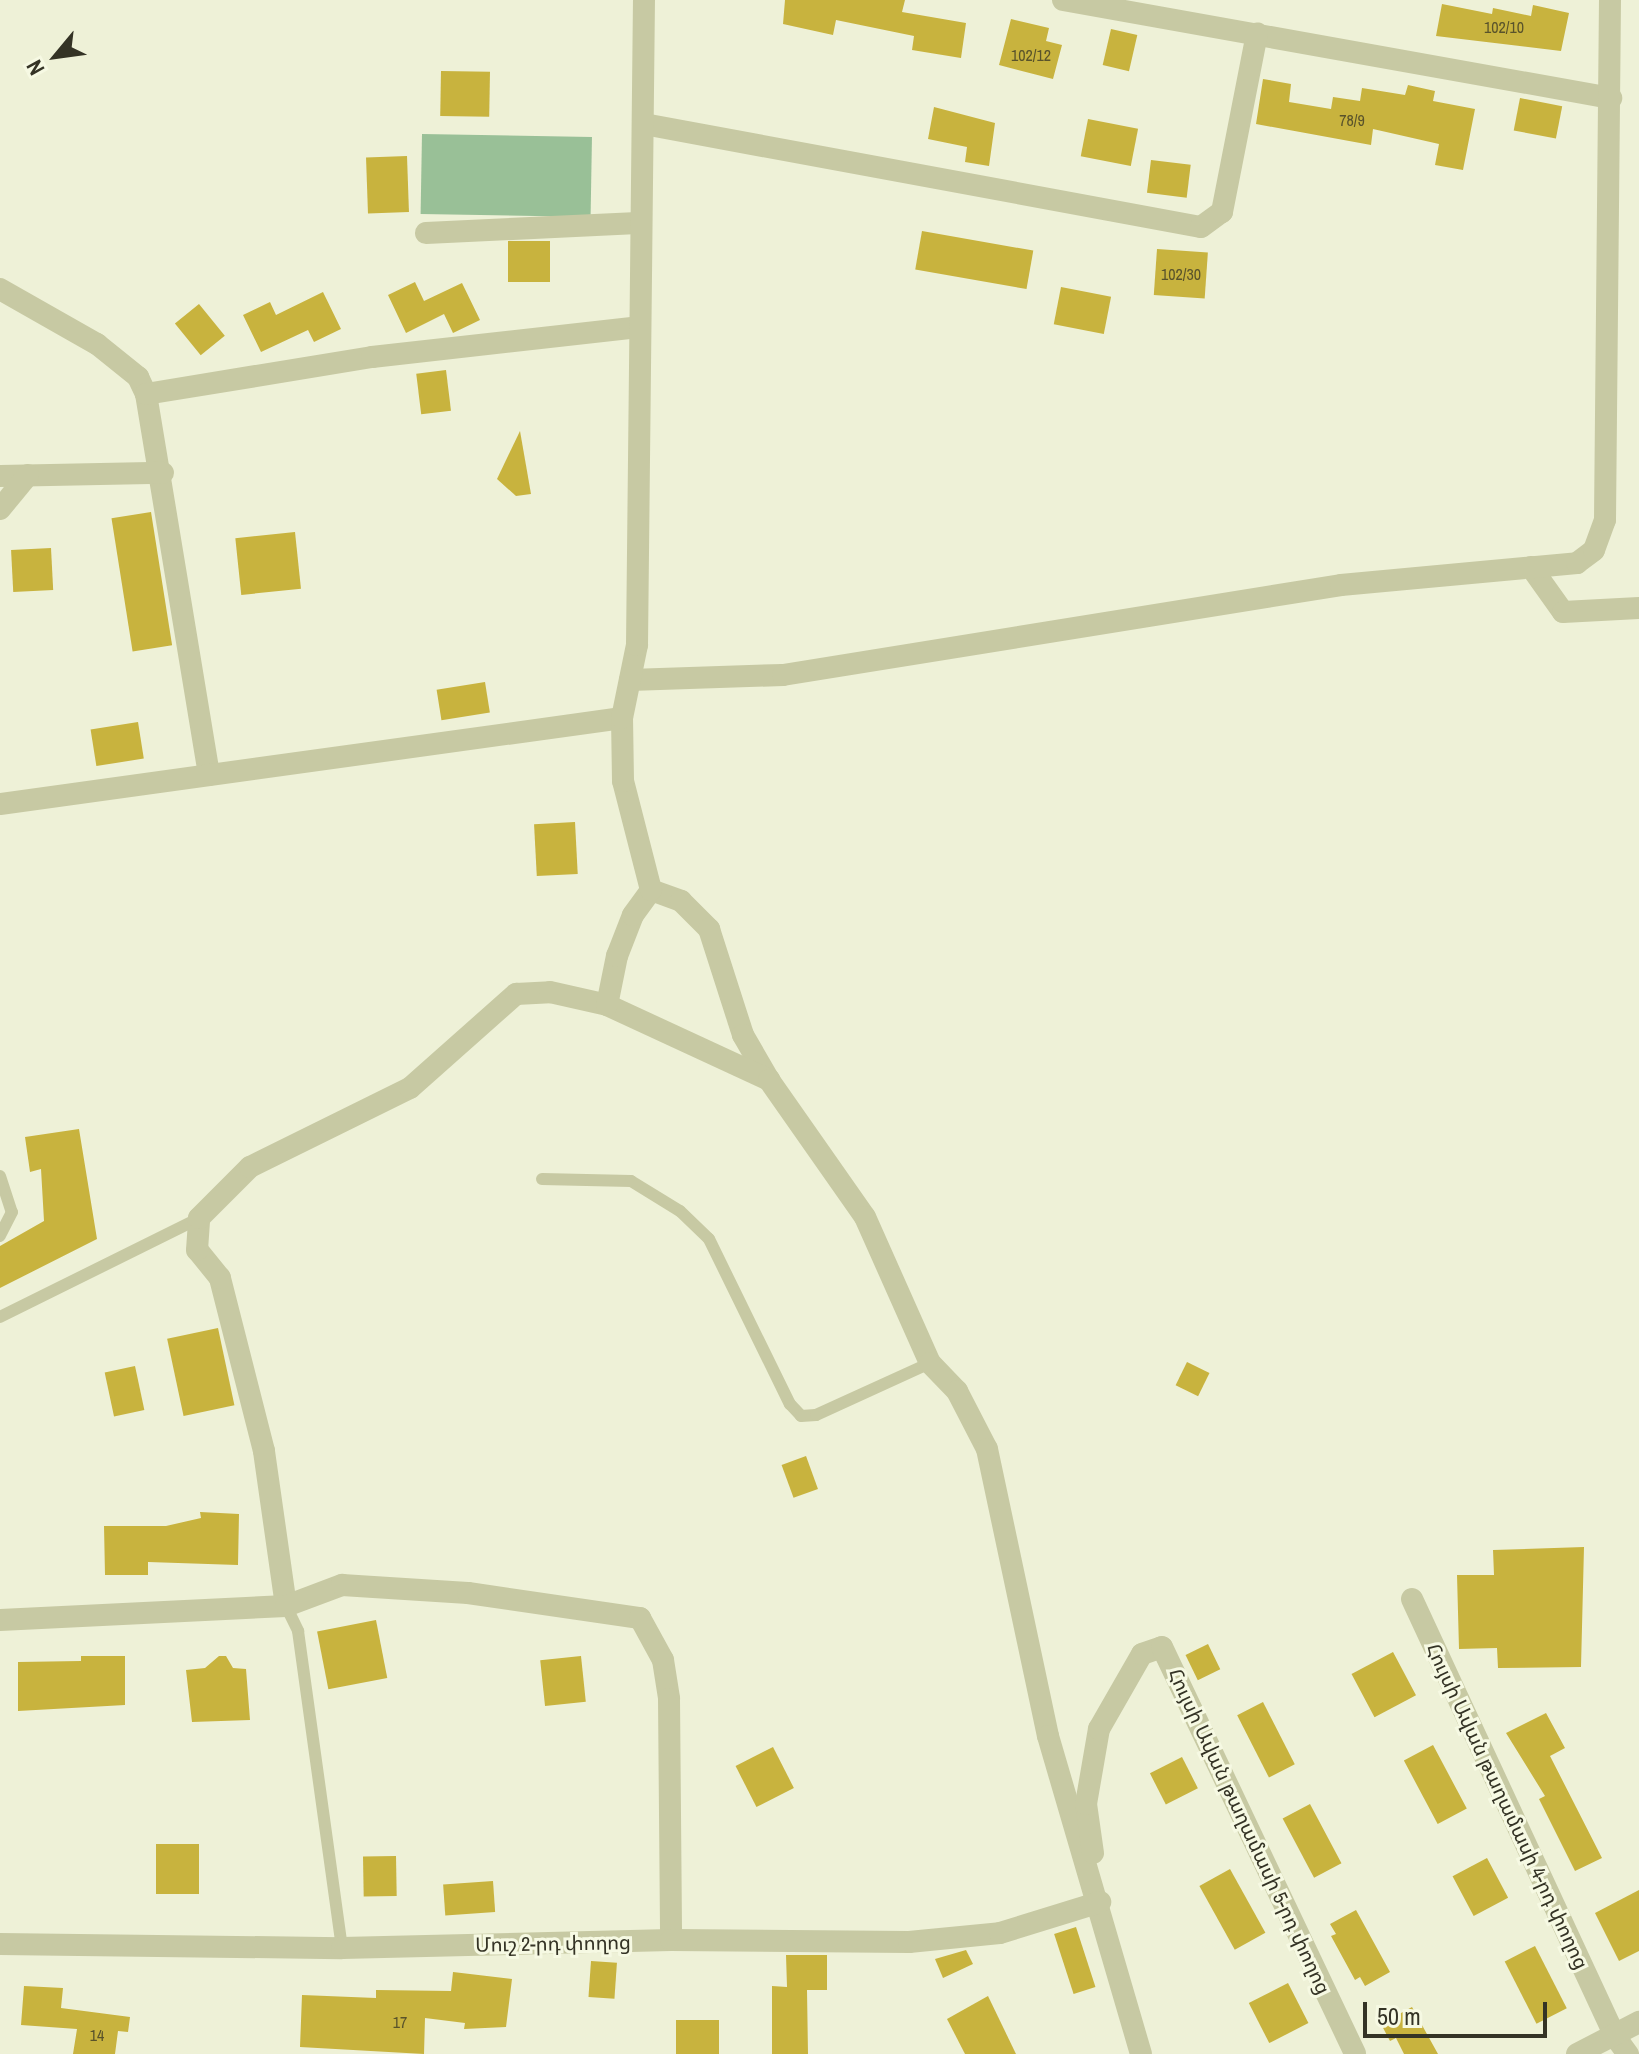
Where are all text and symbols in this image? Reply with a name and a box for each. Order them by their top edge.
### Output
north arrow [16,16,96,96]
house number: 102/10 [1484,17,1524,37]
house number: 102/12 [1011,45,1051,65]
text: N [19,55,51,81]
house number: 78/9 [1339,110,1365,130]
house number: 102/30 [1161,264,1201,284]
street label: Հույսի Ավան թաղամասի 4-րդ փողոց [1422,1639,1594,1973]
street label: Հույսի Ավան թաղամասի 5-րդ փողոց [1164,1664,1336,1998]
street label: Մուշ 2-րդ փողոց [475,1930,631,1956]
scale bar [1367,1986,1551,2036]
text: 50 m [1377,2000,1421,2032]
house number: 17 [393,2012,407,2032]
house number: 14 [90,2025,104,2045]

